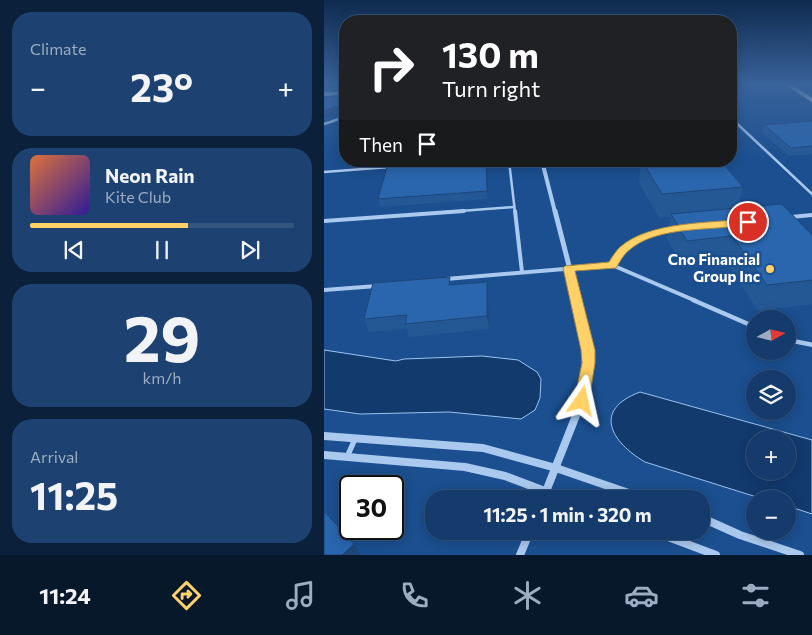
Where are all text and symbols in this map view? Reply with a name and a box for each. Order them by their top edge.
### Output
text: 130 m [442,32,539,75]
icon: right [359,35,424,100]
text: Climate [30,39,86,58]
text: 23° [130,63,193,110]
text: − [30,70,46,104]
text: + [278,70,294,104]
text: Turn right [442,75,540,102]
icon: arrive [413,130,441,158]
text: Then [359,133,403,156]
text: Neon Rain [105,164,195,187]
text: Kite Club [105,187,171,206]
pin [727,201,769,243]
icon: arrive [734,208,762,236]
icon: previous [60,236,88,264]
icon: pause [148,236,176,264]
icon: next [236,236,264,264]
place label: Cno Financial Group Inc [668,250,760,285]
marker: Cno Financial Group Inc [764,263,776,275]
text: 29 [124,296,200,375]
north arrow [746,310,796,360]
map controls [746,310,796,540]
text: km/h [143,368,181,387]
button: layers [746,370,796,420]
position arrow [555,374,607,426]
button: + [746,430,796,480]
text: Arrival [30,447,78,466]
text: 11:25 [30,471,118,518]
speed limit sign: 30 [339,475,404,540]
button: − [746,490,796,540]
text: 11:25 · 1 min · 320 m [483,503,652,526]
icon: directions [169,578,204,613]
icon: music [283,578,318,613]
icon: phone [397,578,432,613]
icon: climate [510,578,545,613]
icon: car [624,578,659,613]
icon: filters [738,578,773,613]
text: 11:24 [39,582,91,609]

